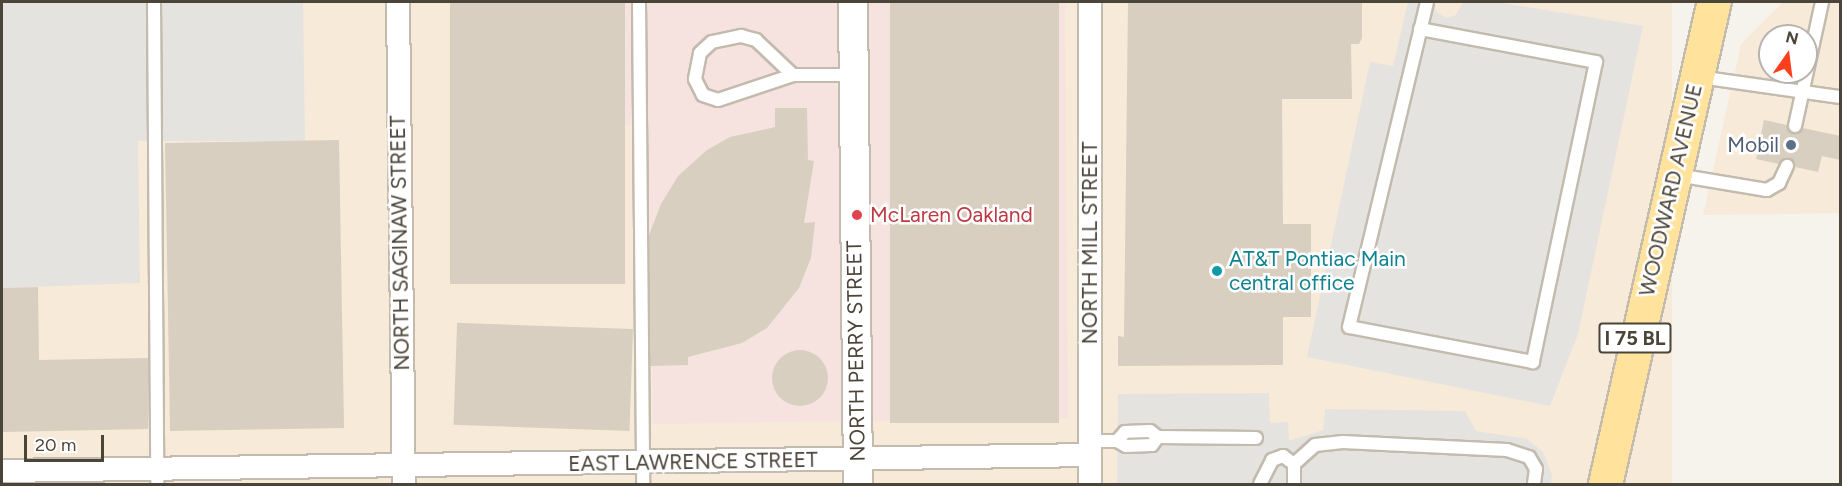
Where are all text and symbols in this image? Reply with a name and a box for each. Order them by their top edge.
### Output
north arrow [1758,24,1818,84]
text: N [1784,27,1800,49]
street label: WOODWARD AVENUE [1634,81,1708,299]
street label: NORTH SAGINAW STREET [385,115,415,371]
place label: Mobil [1727,132,1779,158]
marker: Mobil [1784,138,1798,152]
street label: NORTH MILL STREET [1077,142,1103,344]
place label: McLaren Oakland [870,202,1033,228]
marker: McLaren Oakland [848,206,866,224]
street label: NORTH PERRY STREET [841,240,871,462]
place label: AT&T Pontiac Main central office [1229,246,1406,296]
marker: AT&T Pontiac Main central office [1210,264,1224,278]
road number: I 75 BL [1598,321,1672,355]
scale bar [27,423,106,461]
text: 20 m [35,434,76,456]
street label: EAST LAWRENCE STREET [568,447,818,477]

